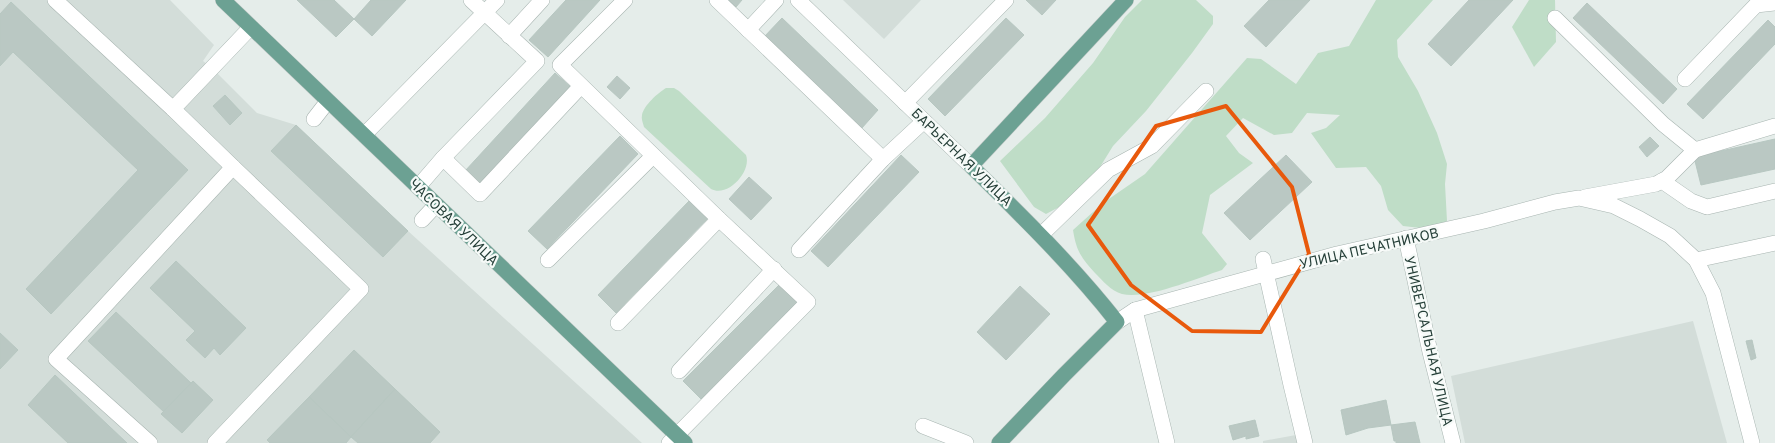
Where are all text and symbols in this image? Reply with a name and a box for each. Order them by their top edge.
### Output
street label: БАРЬЕРНАЯ УЛИЦА [907,105,1015,211]
street label: ЧАСОВАЯ УЛИЦА [405,176,501,270]
street label: УЛИЦА ПЕЧАТНИКОВ [1298,225,1441,274]
street label: УНИВЕРСАЛЬНАЯ УЛИЦА [1400,255,1455,428]

